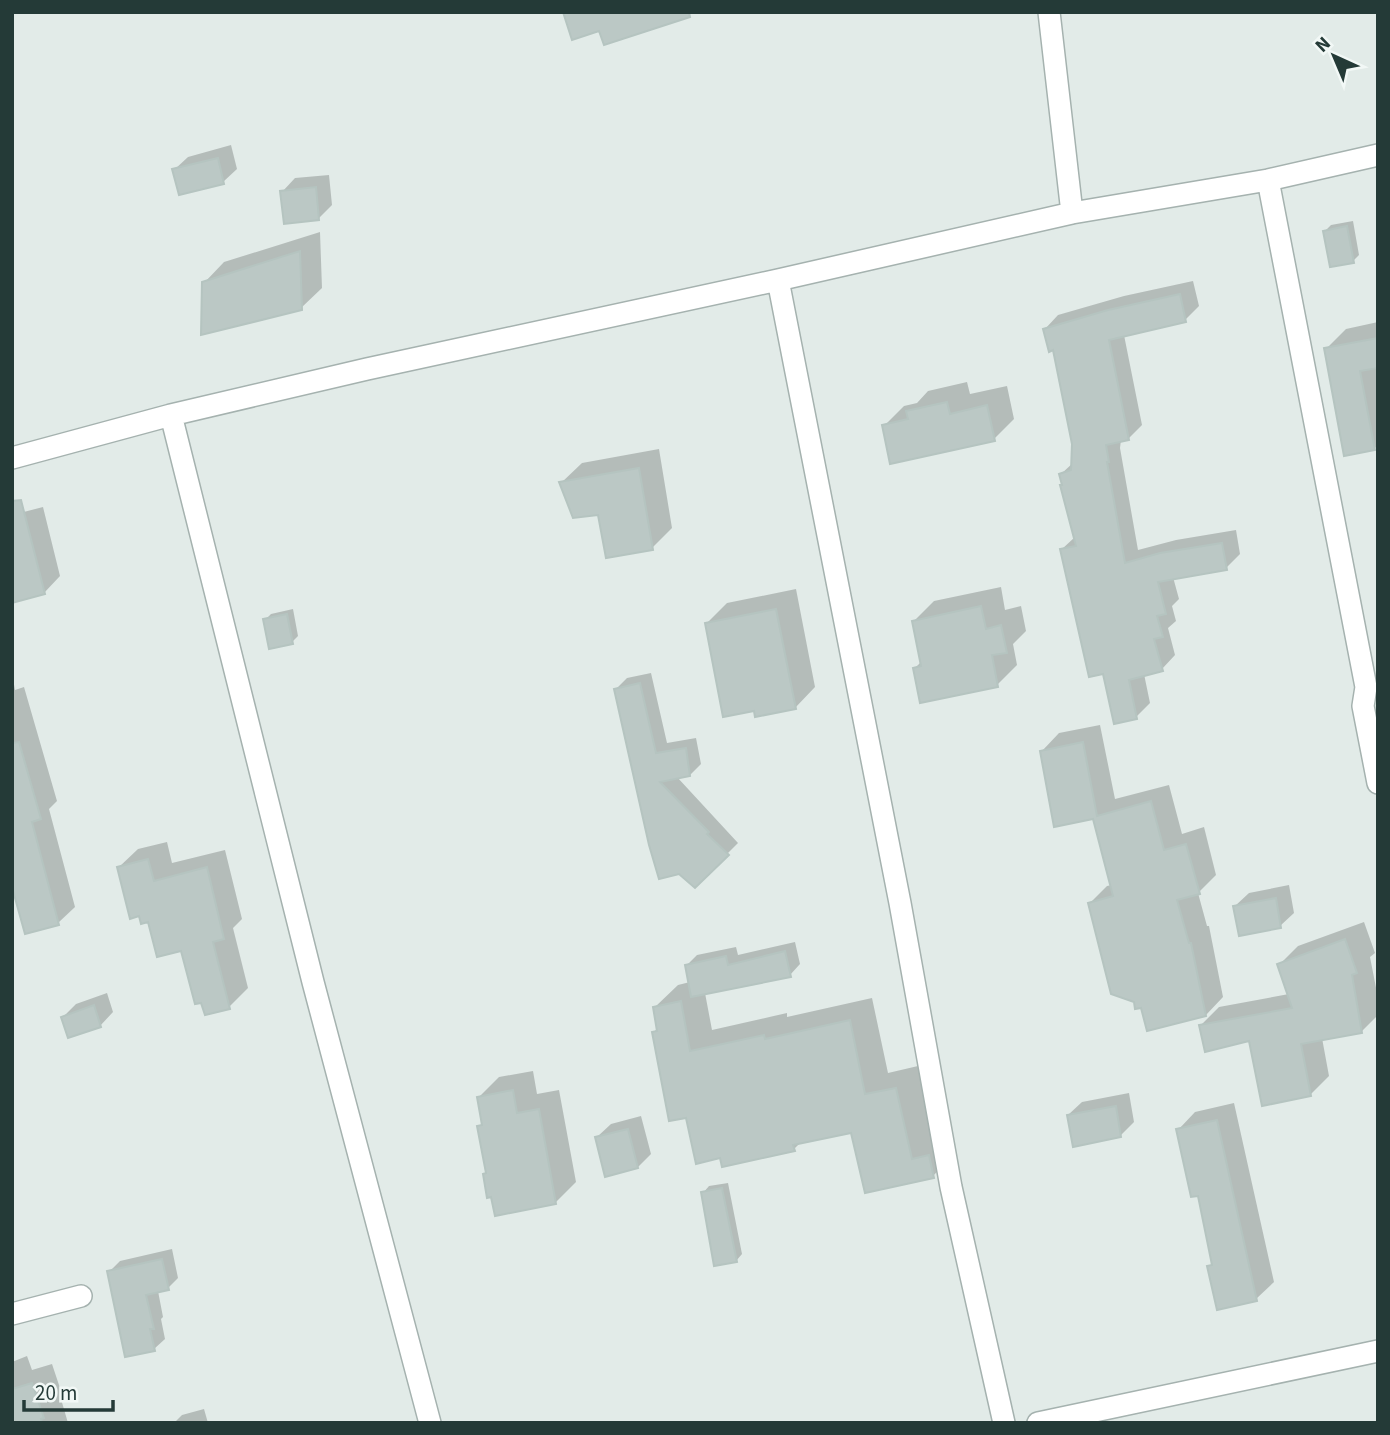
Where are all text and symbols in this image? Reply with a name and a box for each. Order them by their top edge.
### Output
north arrow [1299,21,1369,91]
text: N [1309,31,1337,59]
scale bar [24,1368,114,1412]
text: 20 m [35,1378,77,1408]

